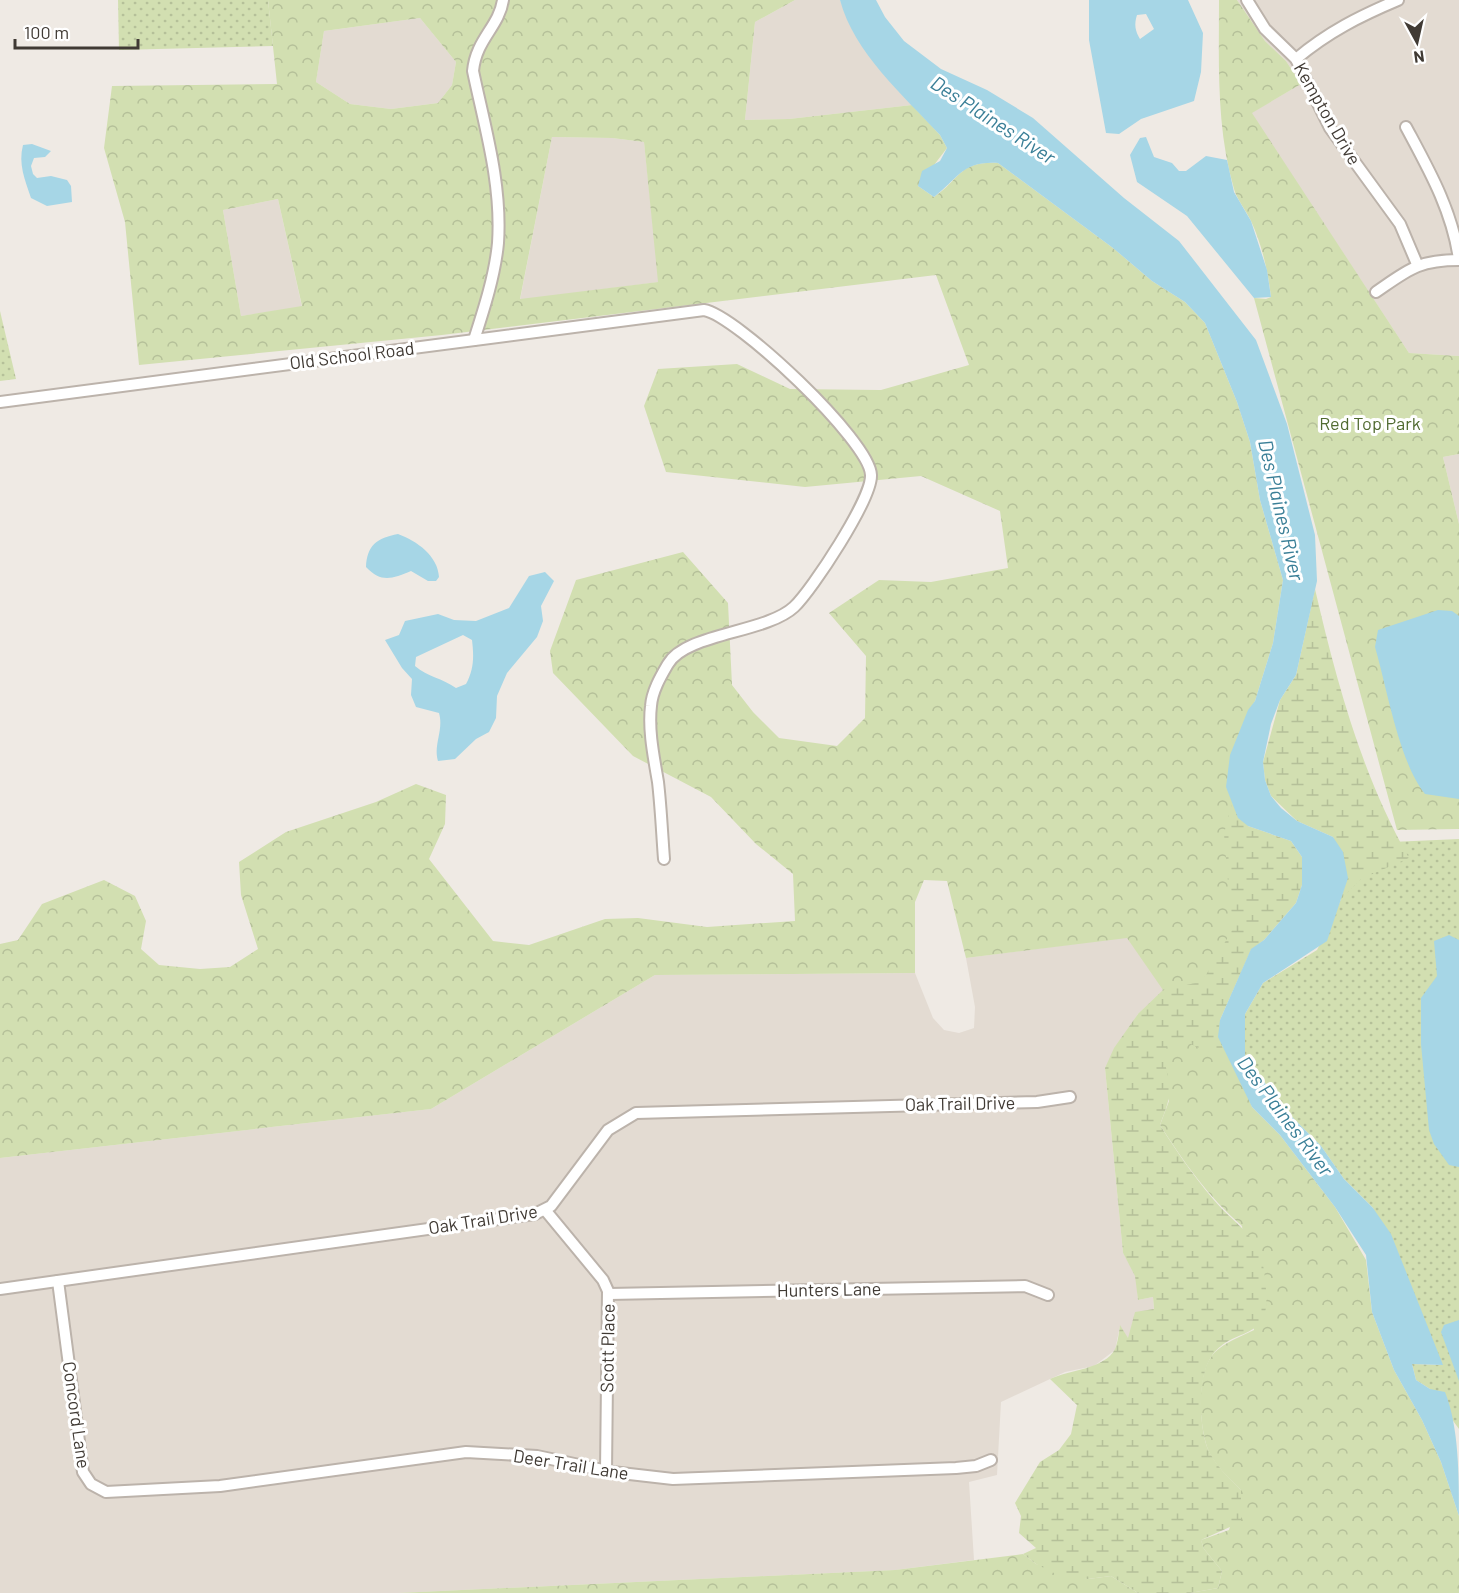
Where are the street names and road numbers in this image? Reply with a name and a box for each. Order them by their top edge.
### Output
street label: Kempton Drive [1290,58,1366,169]
street label: Old School Road [288,336,415,374]
street label: Oak Trail Drive [905,1091,1015,1115]
street label: Oak Trail Drive [427,1200,539,1239]
street label: Hunters Lane [777,1277,881,1301]
street label: Scott Place [595,1303,619,1393]
street label: Concord Lane [59,1360,95,1470]
street label: Deer Trail Lane [512,1444,630,1484]

